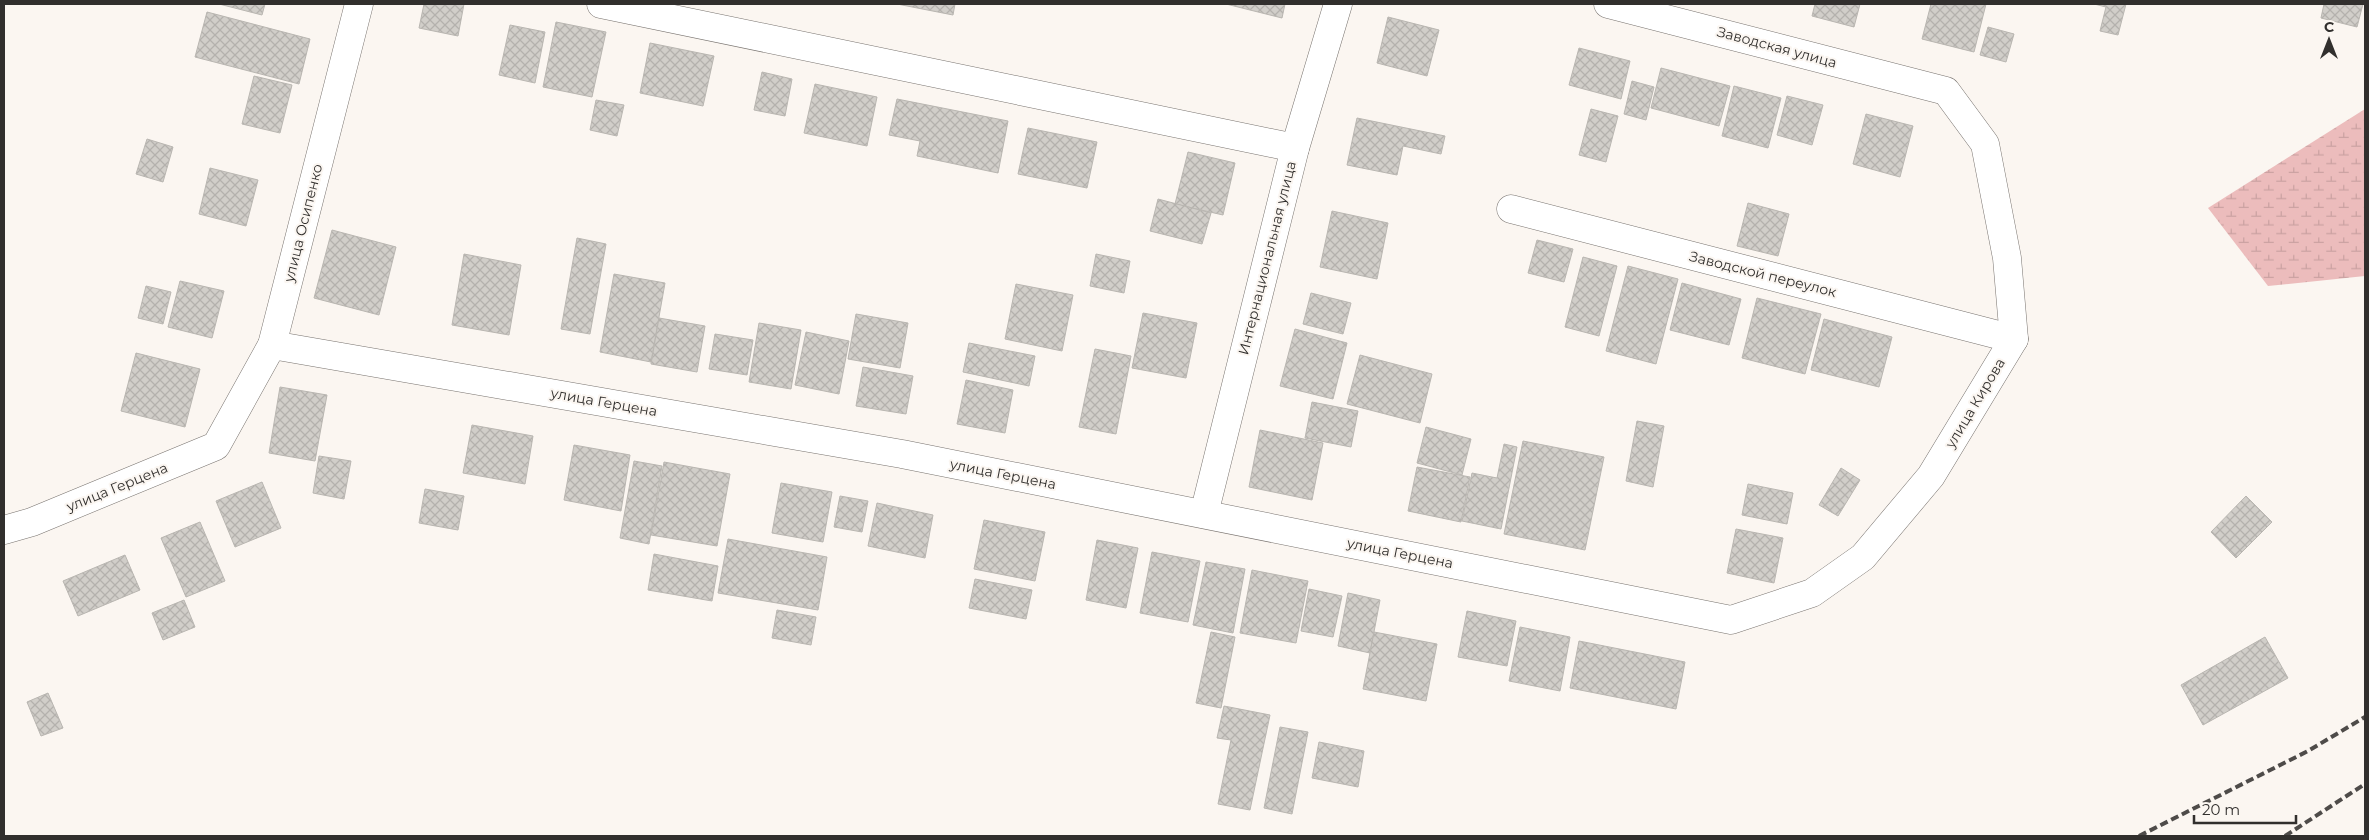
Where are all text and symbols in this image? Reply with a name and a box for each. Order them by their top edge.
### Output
north arrow [2304,15,2354,65]
text: С [2324,18,2334,36]
street label: Заводская улица [1715,22,1839,72]
street label: Интернациональная улица [1234,159,1300,357]
street label: улица Осипенко [279,162,326,285]
street label: Заводской переулок [1688,247,1838,301]
street label: улица Кирова [1941,355,2009,452]
street label: улица Герцена [548,384,659,420]
street label: улица Герцена [947,455,1058,493]
street label: улица Герцена [63,458,170,516]
street label: улица Герцена [1344,534,1455,572]
scale bar [2194,792,2296,824]
text: 20 m [2202,800,2240,819]

